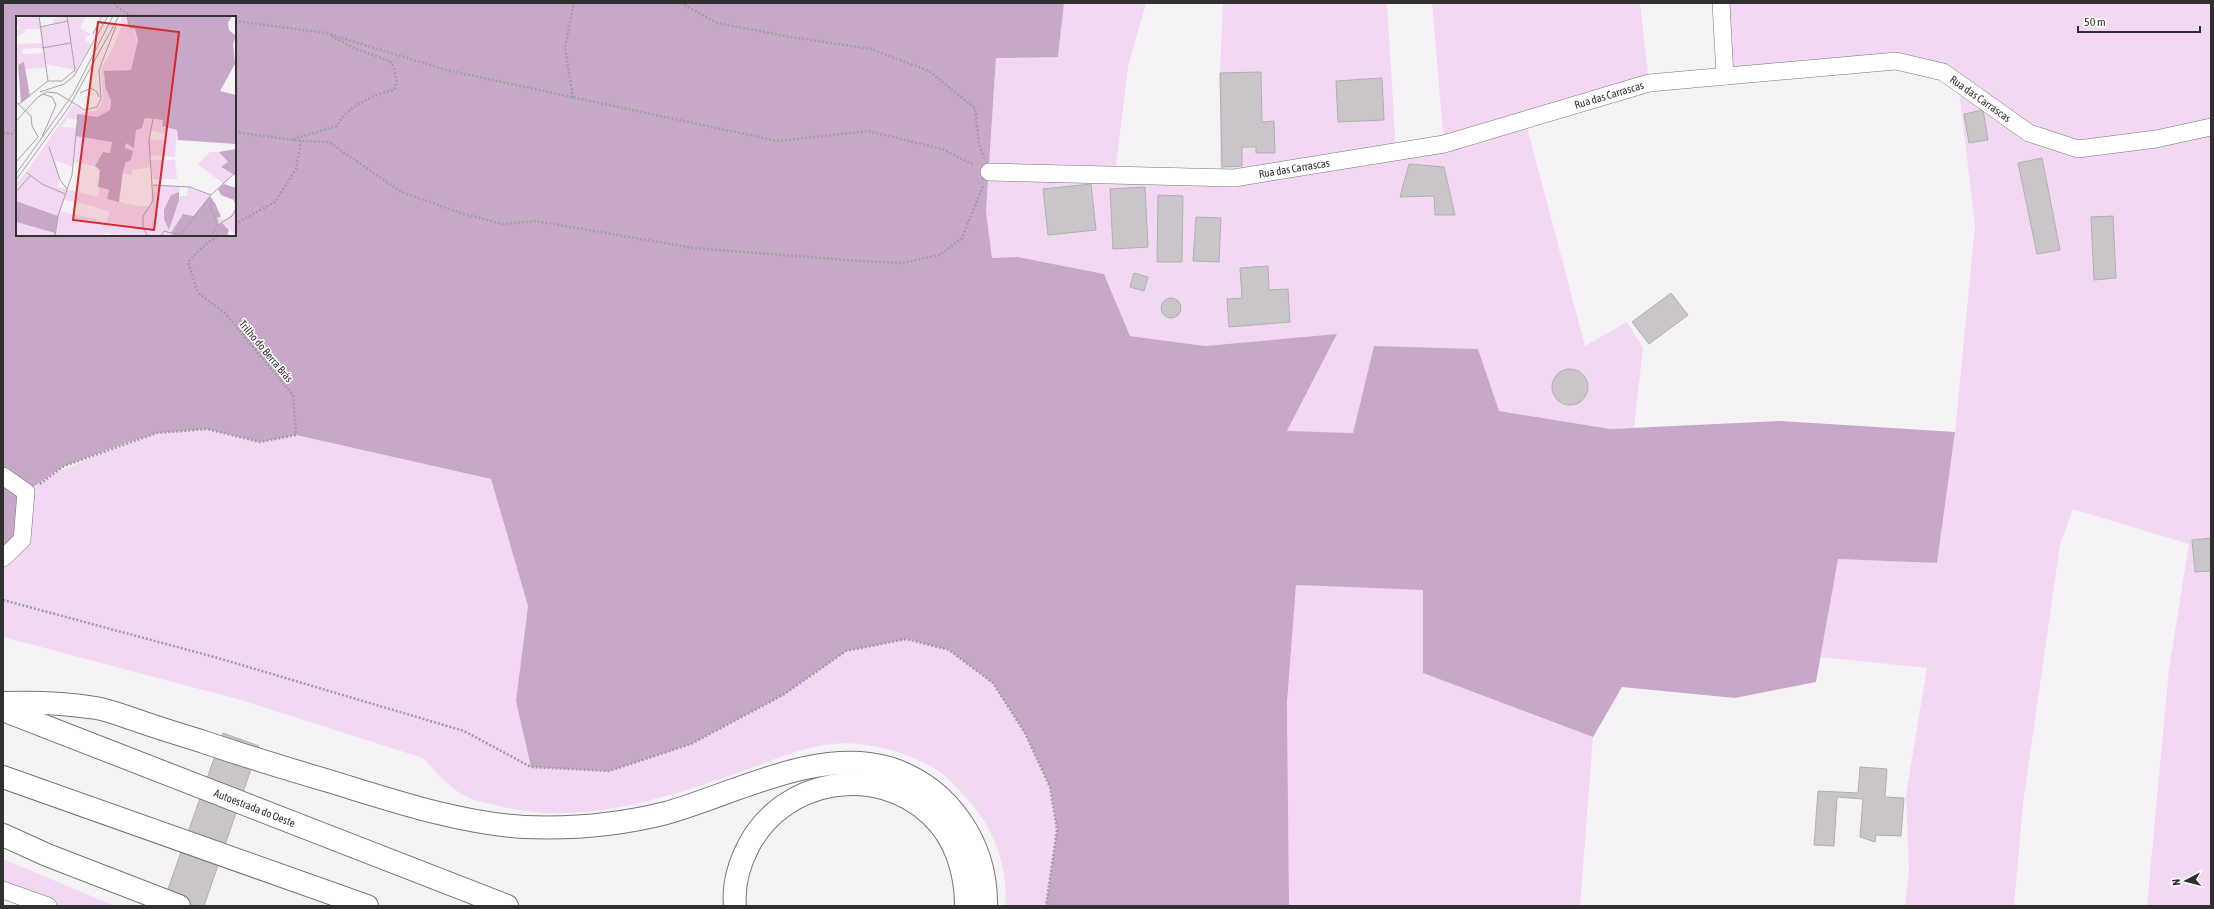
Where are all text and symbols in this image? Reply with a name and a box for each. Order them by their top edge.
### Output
scale bar [2078,8,2200,34]
text: 50 m [2084,15,2106,29]
inset map [16,16,236,236]
street label: Rua das Carrascas [1948,73,2013,124]
street label: Rua das Carrascas [1573,79,1645,111]
street label: Rua das Carrascas [1258,157,1331,180]
street label: Trilho do Berra Brás [237,318,295,384]
street label: Autoestrada do Oeste [212,787,297,829]
north arrow [2166,861,2206,901]
text: N [2170,878,2182,886]

